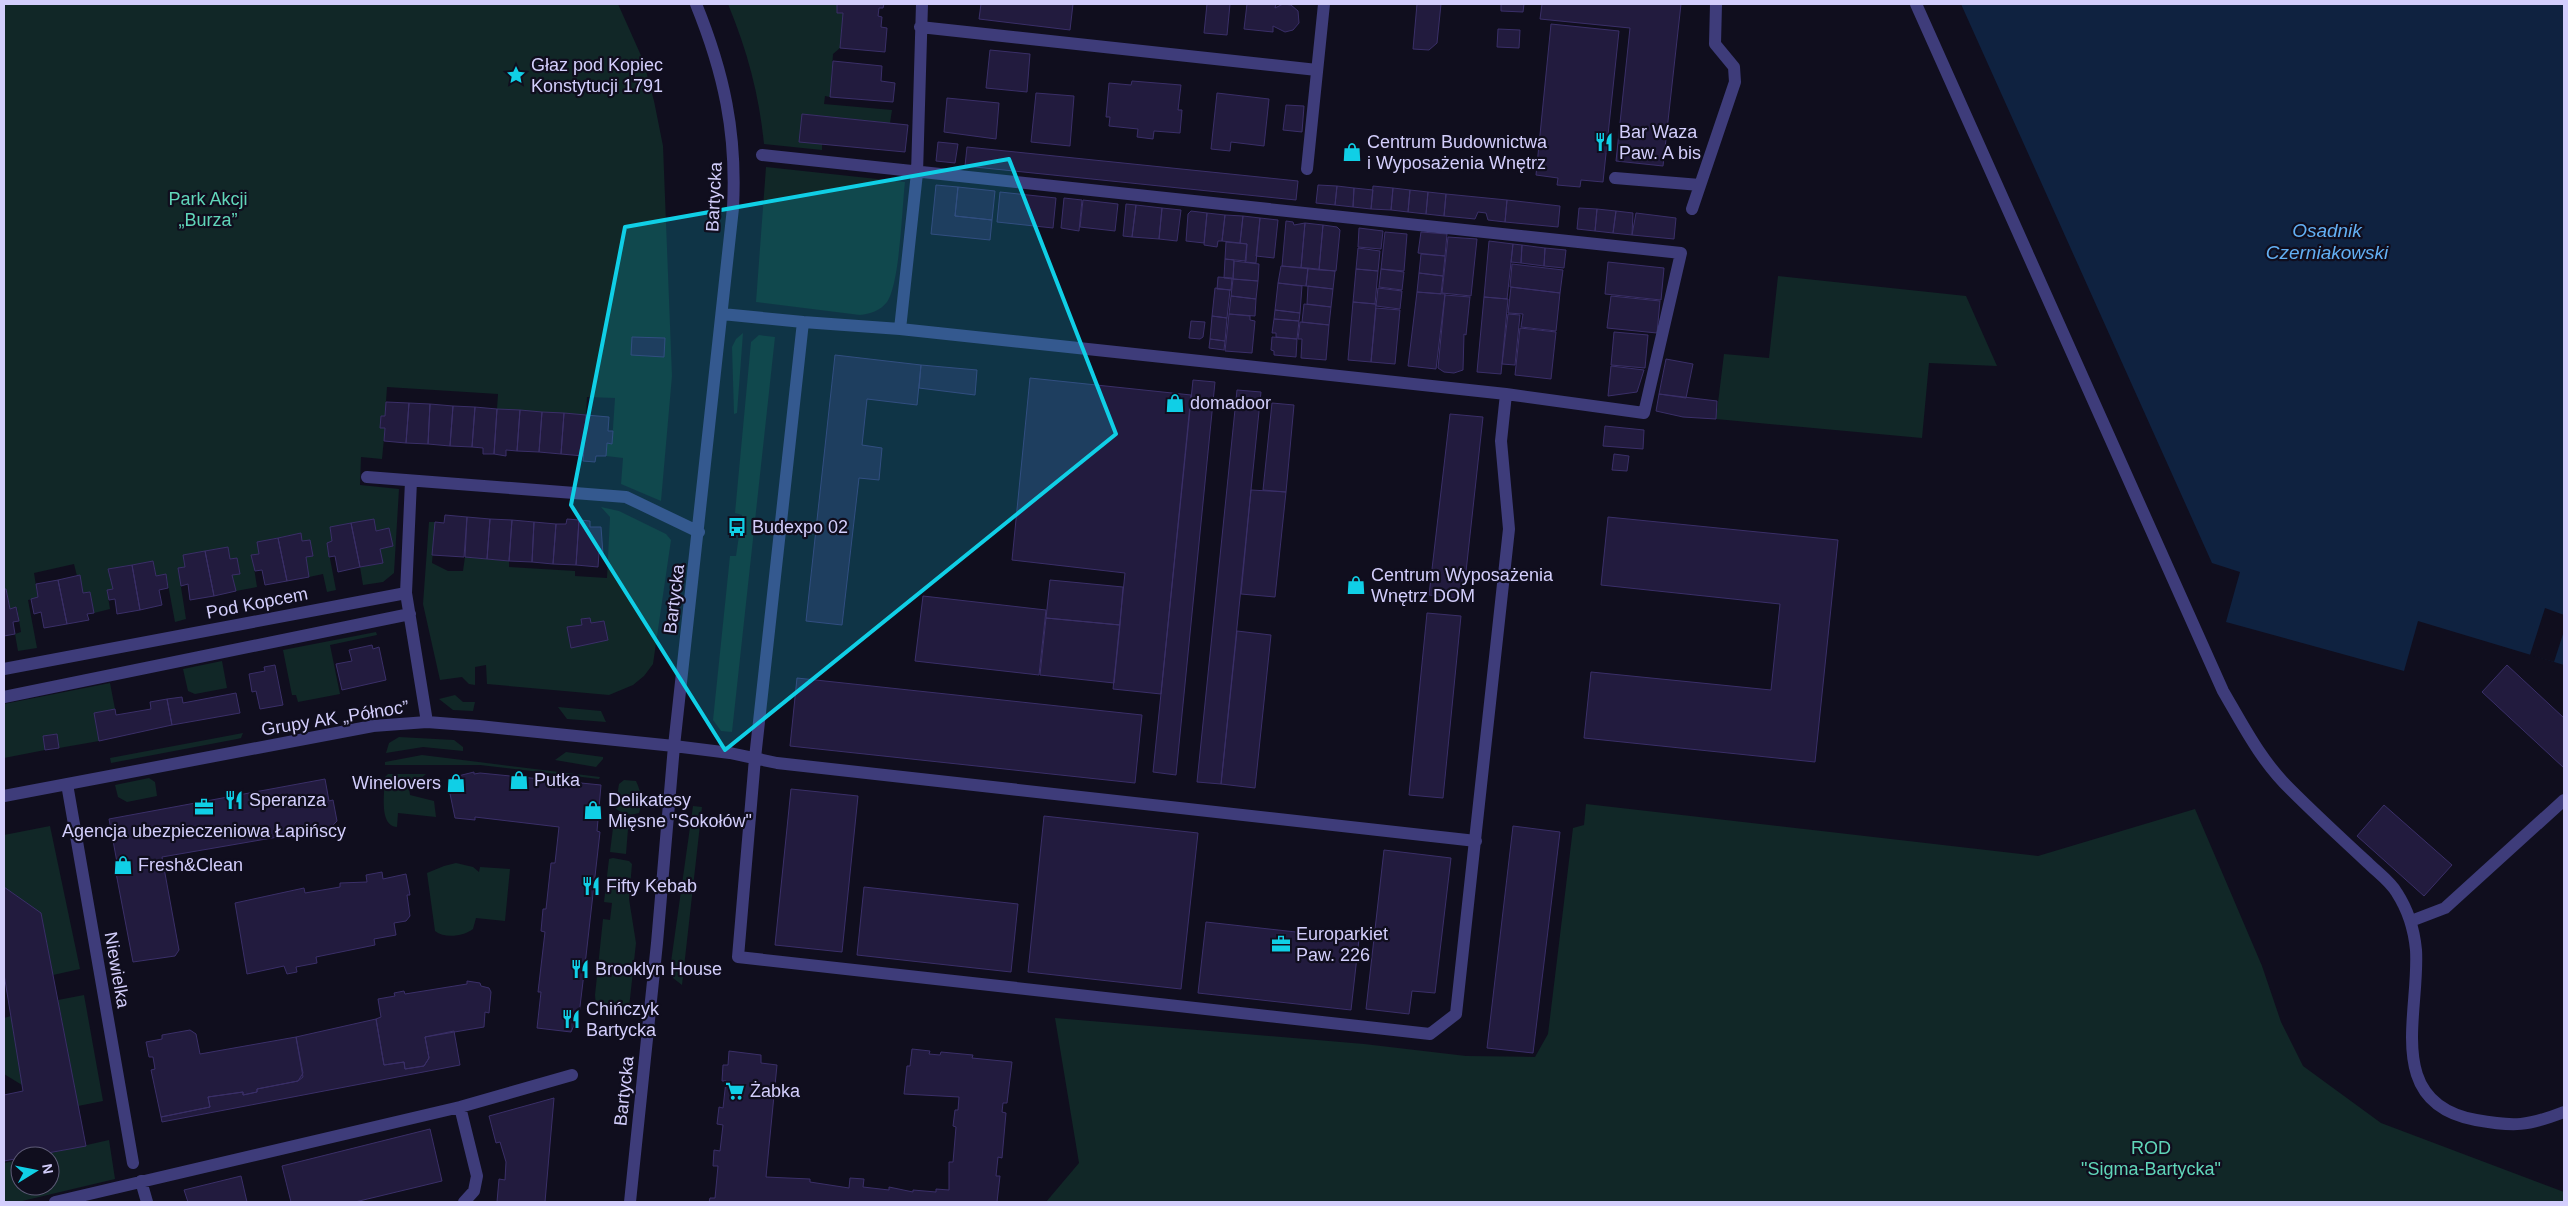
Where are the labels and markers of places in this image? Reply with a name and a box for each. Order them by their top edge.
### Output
place label: Głaz pod Kopiec Konstytucji 1791 [531,55,663,96]
place icon: Głaz pod Kopiec Konstytucji 1791 [505,64,527,86]
place label: Bar Waza Paw. A bis [1619,122,1701,163]
restaurant icon: Bar Waza Paw. A bis [1593,131,1615,153]
place label: Centrum Budownictwa i Wyposażenia Wnętrz [1367,132,1548,173]
shop icon: Centrum Budownictwa i Wyposażenia Wnętrz [1341,141,1363,163]
shop icon: domadoor [1164,392,1186,414]
place label: domadoor [1190,393,1271,413]
bus stop icon: Budexpo 02 [726,516,748,538]
place label: Budexpo 02 [752,517,848,537]
place label: Centrum Wyposażenia Wnętrz DOM [1371,565,1554,606]
shop icon: Centrum Wyposażenia Wnętrz DOM [1345,574,1367,596]
shop icon: Putka [508,769,530,791]
place label: Putka [534,770,581,790]
shop icon: Winelovers [445,772,467,794]
place label: Winelovers [352,773,441,793]
restaurant icon: Speranza [223,789,245,811]
place label: Speranza [249,790,327,810]
place label: Delikatesy Mięsne "Sokołów" [608,790,752,831]
office icon: Agencja ubezpieczeniowa Łapińscy [193,796,215,818]
shop icon: Delikatesy Mięsne "Sokołów" [582,799,604,821]
place label: Agencja ubezpieczeniowa Łapińscy [62,821,346,841]
shop icon: Fresh&Clean [112,854,134,876]
place label: Fresh&Clean [138,855,243,875]
restaurant icon: Fifty Kebab [580,875,602,897]
place label: Fifty Kebab [606,876,697,896]
place label: Europarkiet Paw. 226 [1296,924,1388,965]
office icon: Europarkiet Paw. 226 [1270,933,1292,955]
restaurant icon: Brooklyn House [569,958,591,980]
place label: Brooklyn House [595,959,722,979]
place label: Chińczyk Bartycka [586,999,660,1040]
restaurant icon: Chińczyk Bartycka [560,1008,582,1030]
supermarket icon: Żabka [724,1080,746,1102]
place label: Żabka [750,1081,801,1101]

